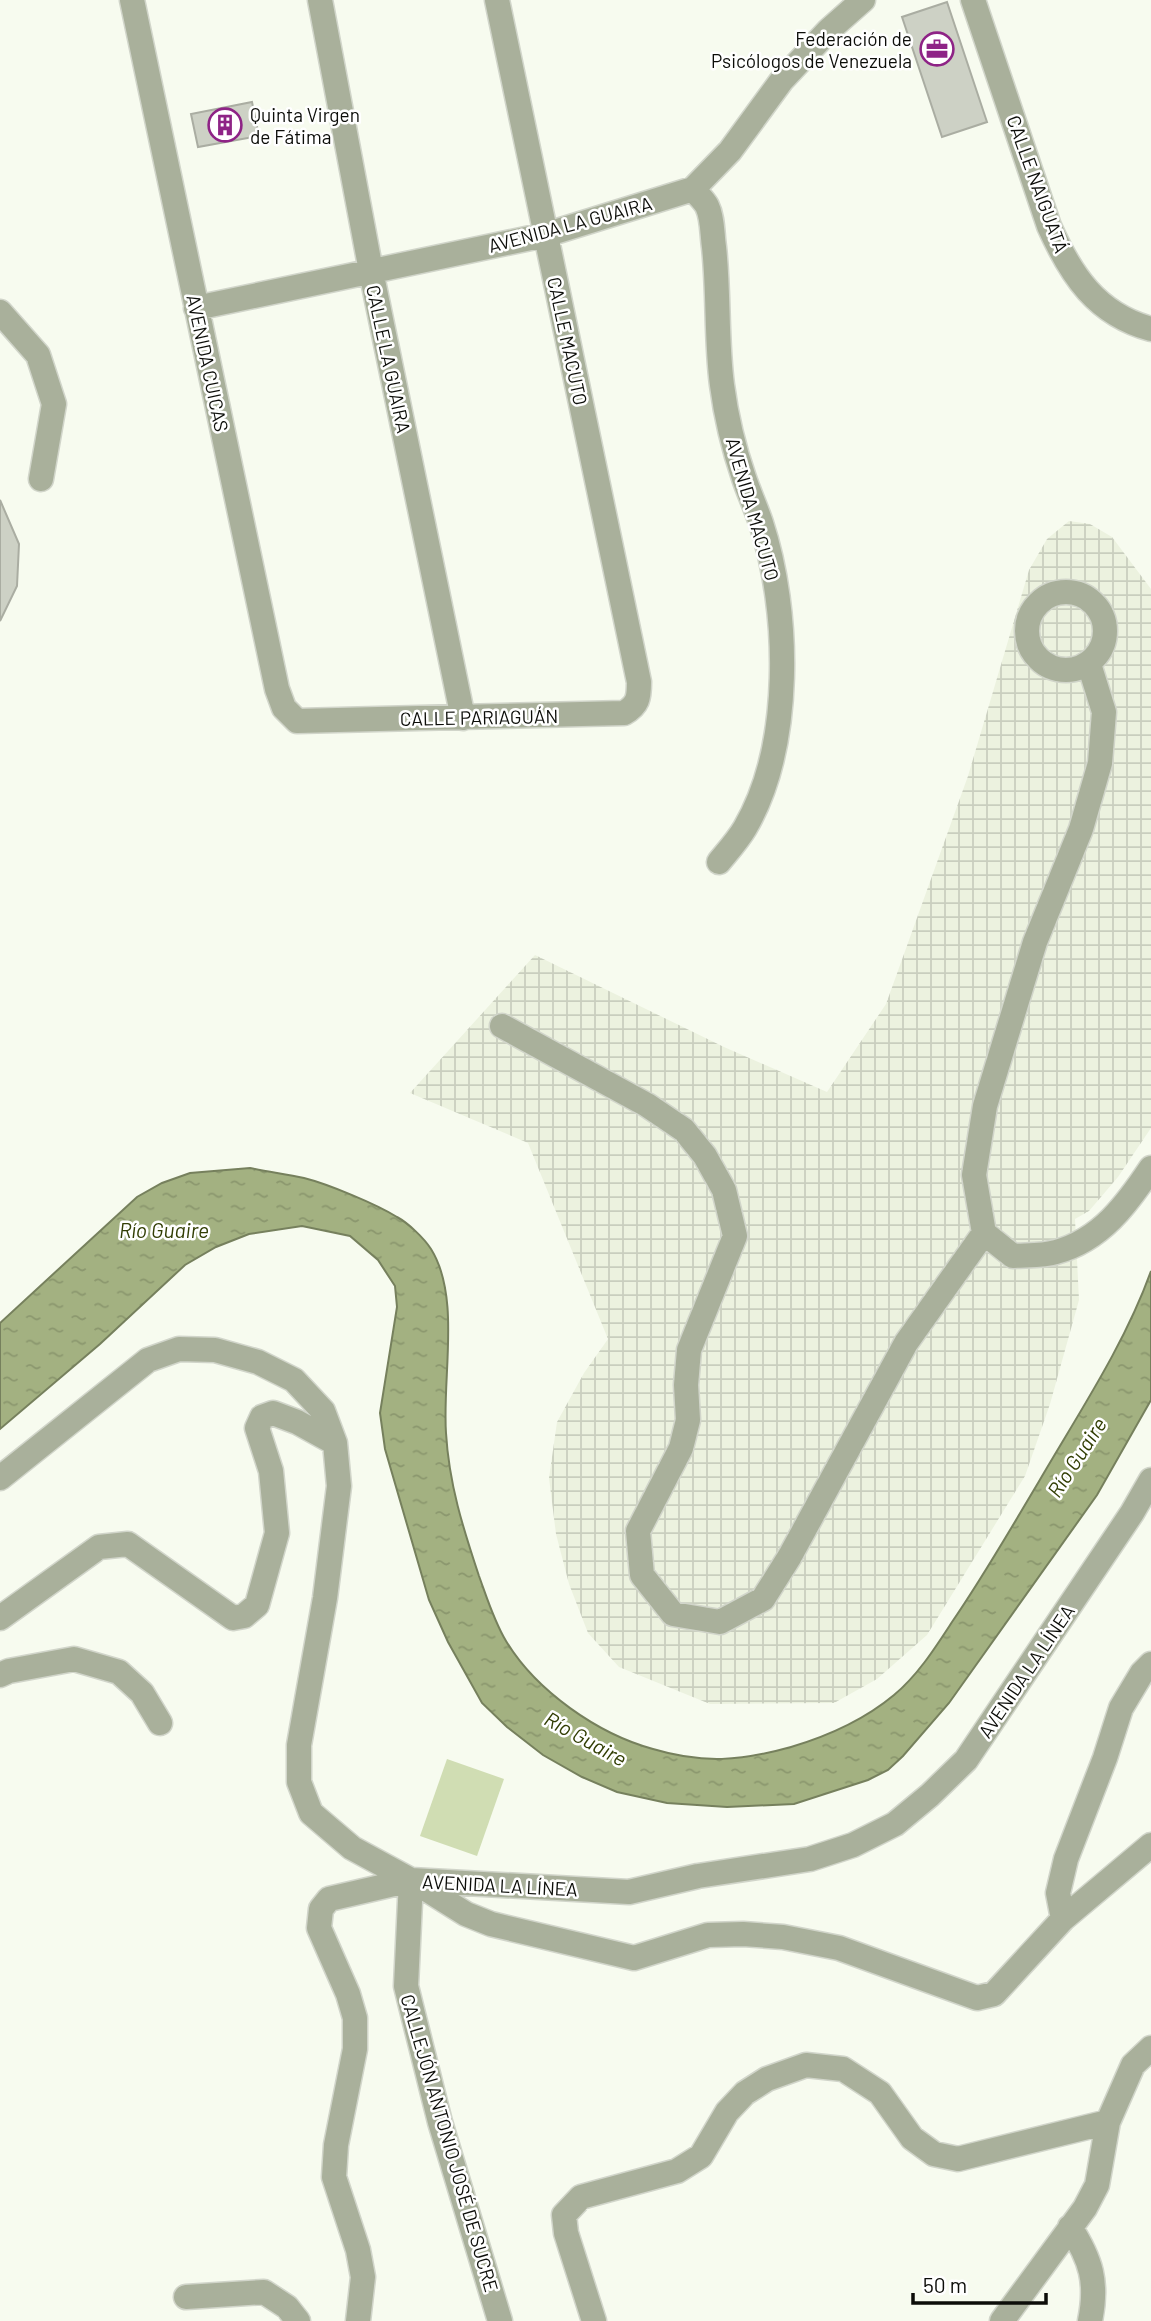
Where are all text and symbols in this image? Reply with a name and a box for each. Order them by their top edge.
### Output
place label: Federación de Psicólogos de Venezuela [711,27,912,72]
office icon: Federación de Psicólogos de Venezuela [918,30,956,68]
place label: Quinta Virgen de Fátima [250,103,360,148]
building icon: Quinta Virgen de Fátima [206,106,244,144]
street label: CALLE NAIGUATÁ [1002,112,1074,256]
street label: AVENIDA LA GUAIRA [486,191,654,257]
street label: CALLE MACUTO [543,275,593,407]
street label: CALLE LA GUAIRA [362,283,416,435]
street label: AVENIDA CUICAS [182,292,234,434]
street label: AVENIDA MACUTO [722,435,784,583]
street label: CALLE PARIAGUÁN [400,704,558,730]
water label: Río Guaire [119,1217,209,1242]
water label: Río Guaire [1041,1413,1111,1501]
street label: AVENIDA LA LÍNEA [973,1600,1079,1742]
water label: Río Guaire [541,1705,631,1771]
street label: AVENIDA LA LÍNEA [422,1869,578,1901]
street label: CALLEJÓN ANTONIO JOSÉ DE SUCRE [396,1992,504,2294]
scale bar [913,2262,1046,2306]
text: 50 m [923,2272,967,2297]

